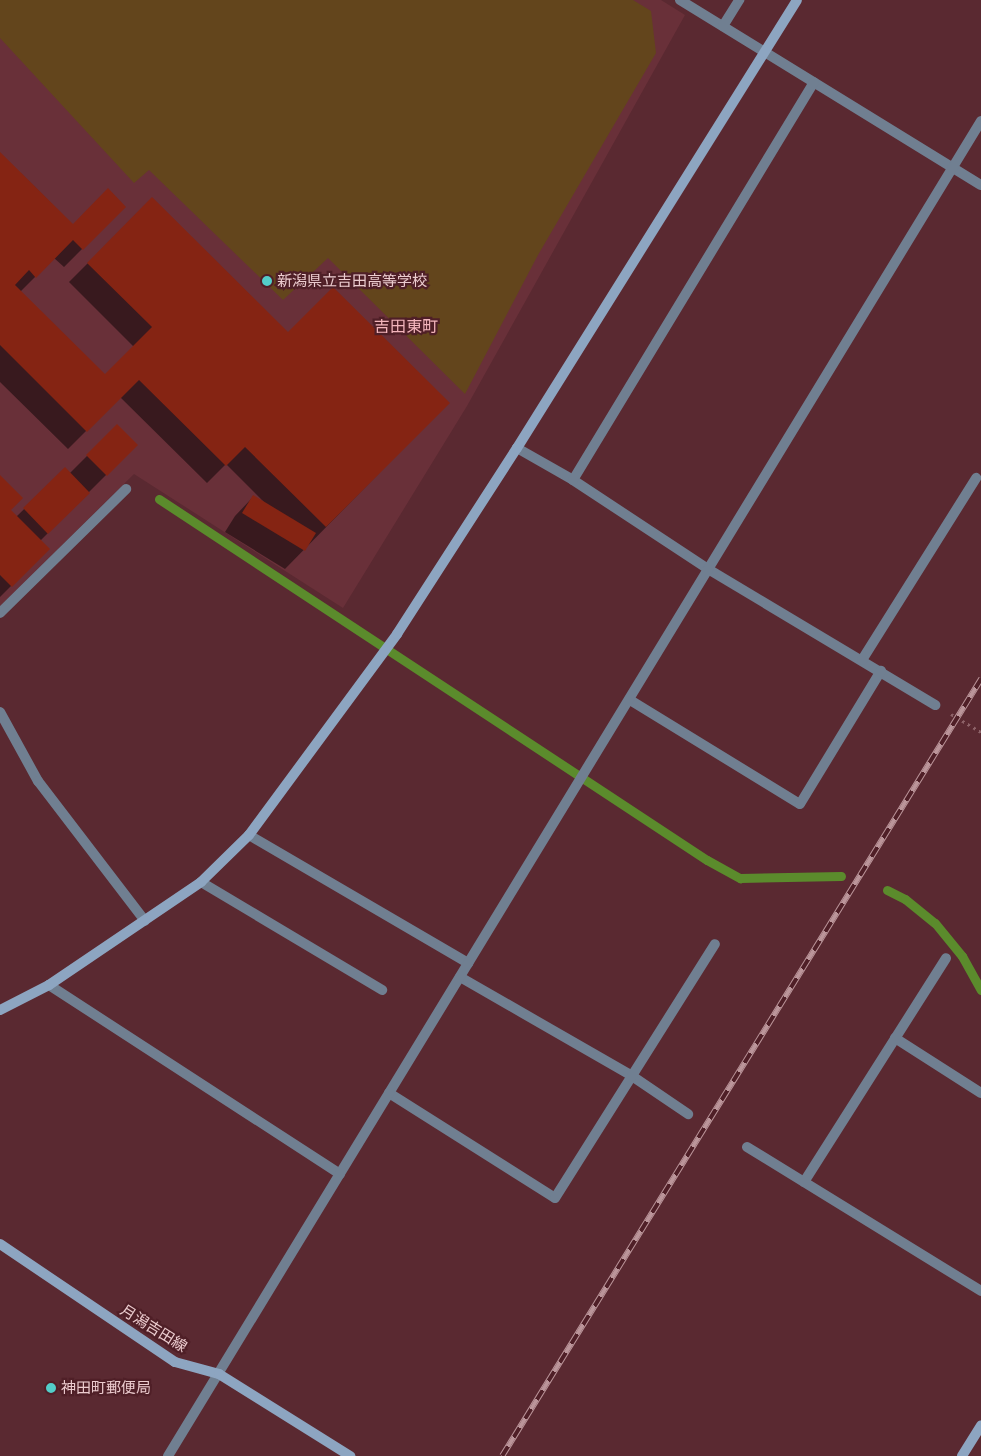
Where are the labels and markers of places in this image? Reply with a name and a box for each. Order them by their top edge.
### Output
place label: 新潟県立吉田高等学校 [277,272,427,290]
marker: 新潟県立吉田高等学校 [261,275,273,287]
place label: 神田町郵便局 [61,1379,151,1397]
marker: 神田町郵便局 [45,1382,57,1394]

